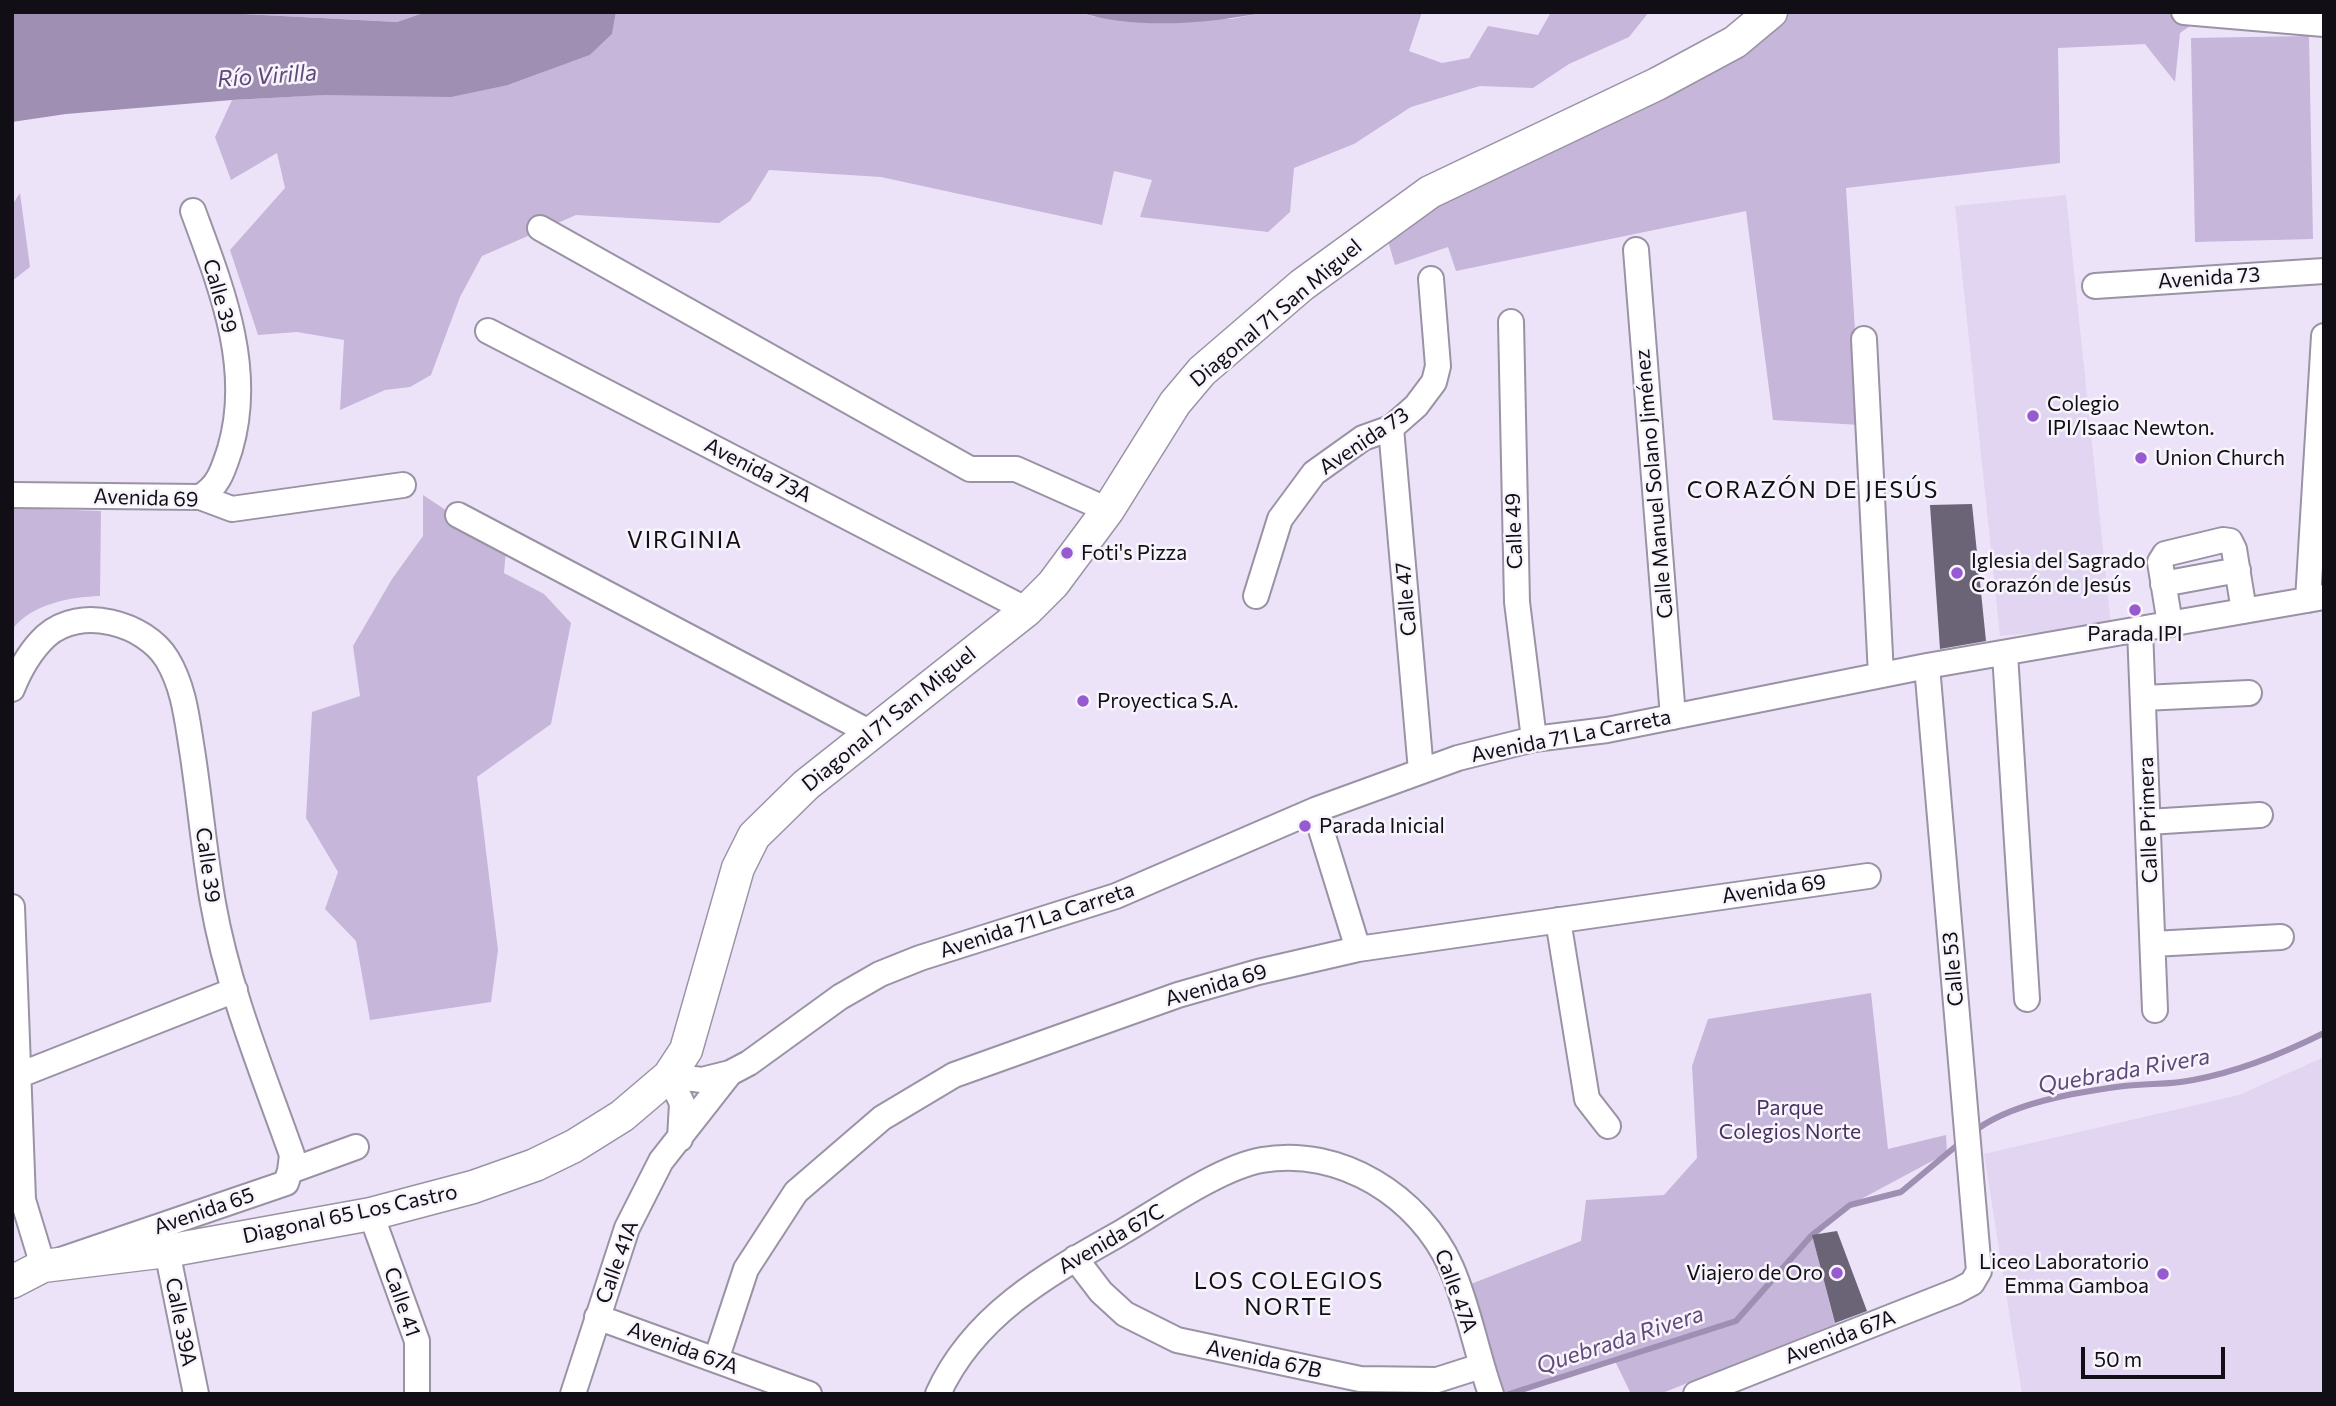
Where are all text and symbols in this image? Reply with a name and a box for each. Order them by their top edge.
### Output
water label: Río Virilla [216,59,318,93]
street label: Diagonal 71 San Miguel [1185,234,1367,392]
street label: Calle 39 [197,256,243,336]
street label: Avenida 73 [2157,262,2261,294]
street label: Calle Manuel Solano Jiménez [1630,348,1678,620]
place label: Colegio IPI/Isaac Newton. [2047,391,2215,441]
street label: Avenida 73 [1314,402,1414,480]
marker: Colegio IPI/Isaac Newton. [2025,408,2041,424]
street label: Avenida 73A [700,432,816,508]
place label: Union Church [2155,445,2285,471]
marker: Union Church [2133,450,2149,466]
district label: CORAZÓN DE JESÚS [1689,476,1937,504]
street label: Avenida 69 [93,484,199,512]
street label: Calle 49 [1500,492,1528,570]
district label: VIRGINIA [628,526,742,554]
place label: Foti's Pizza [1081,540,1187,566]
marker: Foti's Pizza [1059,545,1075,561]
place label: Iglesia del Sagrado Corazón de Jesús [1971,548,2146,598]
street label: Calle 47 [1390,561,1422,637]
marker: Iglesia del Sagrado Corazón de Jesús [1949,565,1965,581]
marker: Parada IPI [2127,602,2143,618]
place label: Parada IPI [2087,621,2183,647]
street label: Diagonal 71 San Miguel [797,641,981,797]
place label: Proyectica S.A. [1097,688,1238,714]
marker: Proyectica S.A. [1075,693,1091,709]
street label: Avenida 71 La Carreta [1469,704,1673,768]
street label: Calle Primera [2133,756,2163,884]
place label: Parada Inicial [1319,813,1445,839]
marker: Parada Inicial [1297,818,1313,834]
street label: Calle 39 [190,826,226,904]
street label: Avenida 69 [1720,869,1828,909]
street label: Avenida 71 La Carreta [937,877,1137,963]
street label: Calle 53 [1937,930,1969,1008]
street label: Avenida 69 [1162,958,1270,1012]
water label: Quebrada Rivera [2036,1042,2212,1100]
park label: Parque Colegios Norte [1719,1095,1861,1145]
street label: Diagonal 65 Los Castro [240,1179,460,1249]
street label: Avenida 65 [150,1182,258,1240]
street label: Avenida 67C [1054,1199,1168,1279]
street label: Calle 41A [590,1217,644,1307]
street label: Calle 47A [1429,1246,1483,1336]
place label: Liceo Laboratorio Emma Gamboa [1979,1249,2149,1299]
place label: Viajero de Oro [1686,1260,1823,1286]
street label: Calle 41 [378,1264,426,1340]
marker: Viajero de Oro [1829,1265,1845,1281]
marker: Liceo Laboratorio Emma Gamboa [2155,1266,2171,1282]
district label: LOS COLEGIOS NORTE [1195,1267,1383,1321]
street label: Calle 39A [160,1275,202,1369]
water label: Quebrada Rivera [1533,1300,1707,1380]
street label: Avenida 67A [1781,1304,1899,1370]
street label: Avenida 67A [624,1316,742,1380]
scale bar [2084,1332,2228,1376]
street label: Avenida 67B [1204,1335,1324,1383]
text: 50 m [2094,1346,2142,1371]

